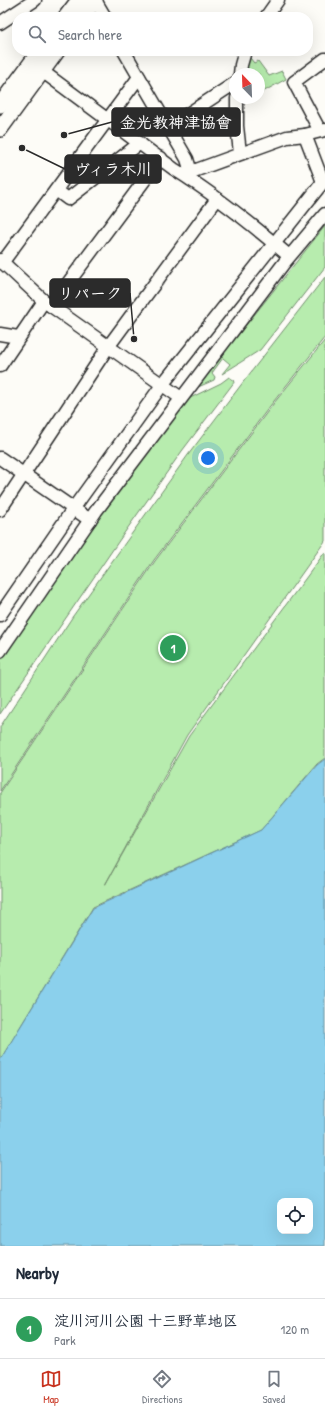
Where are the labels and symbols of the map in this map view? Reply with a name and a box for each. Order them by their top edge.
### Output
north arrow [229,68,265,104]
callout: 金光教神津協會 [112,108,240,136]
text: 金光教神津協會 [120,111,232,133]
callout: ヴィラ木川 [65,155,161,183]
text: ヴィラ木川 [74,158,152,180]
callout: リパーク [50,279,130,307]
text: リパーク [58,282,122,304]
your location [198,448,218,468]
pin: 1 [160,633,186,663]

